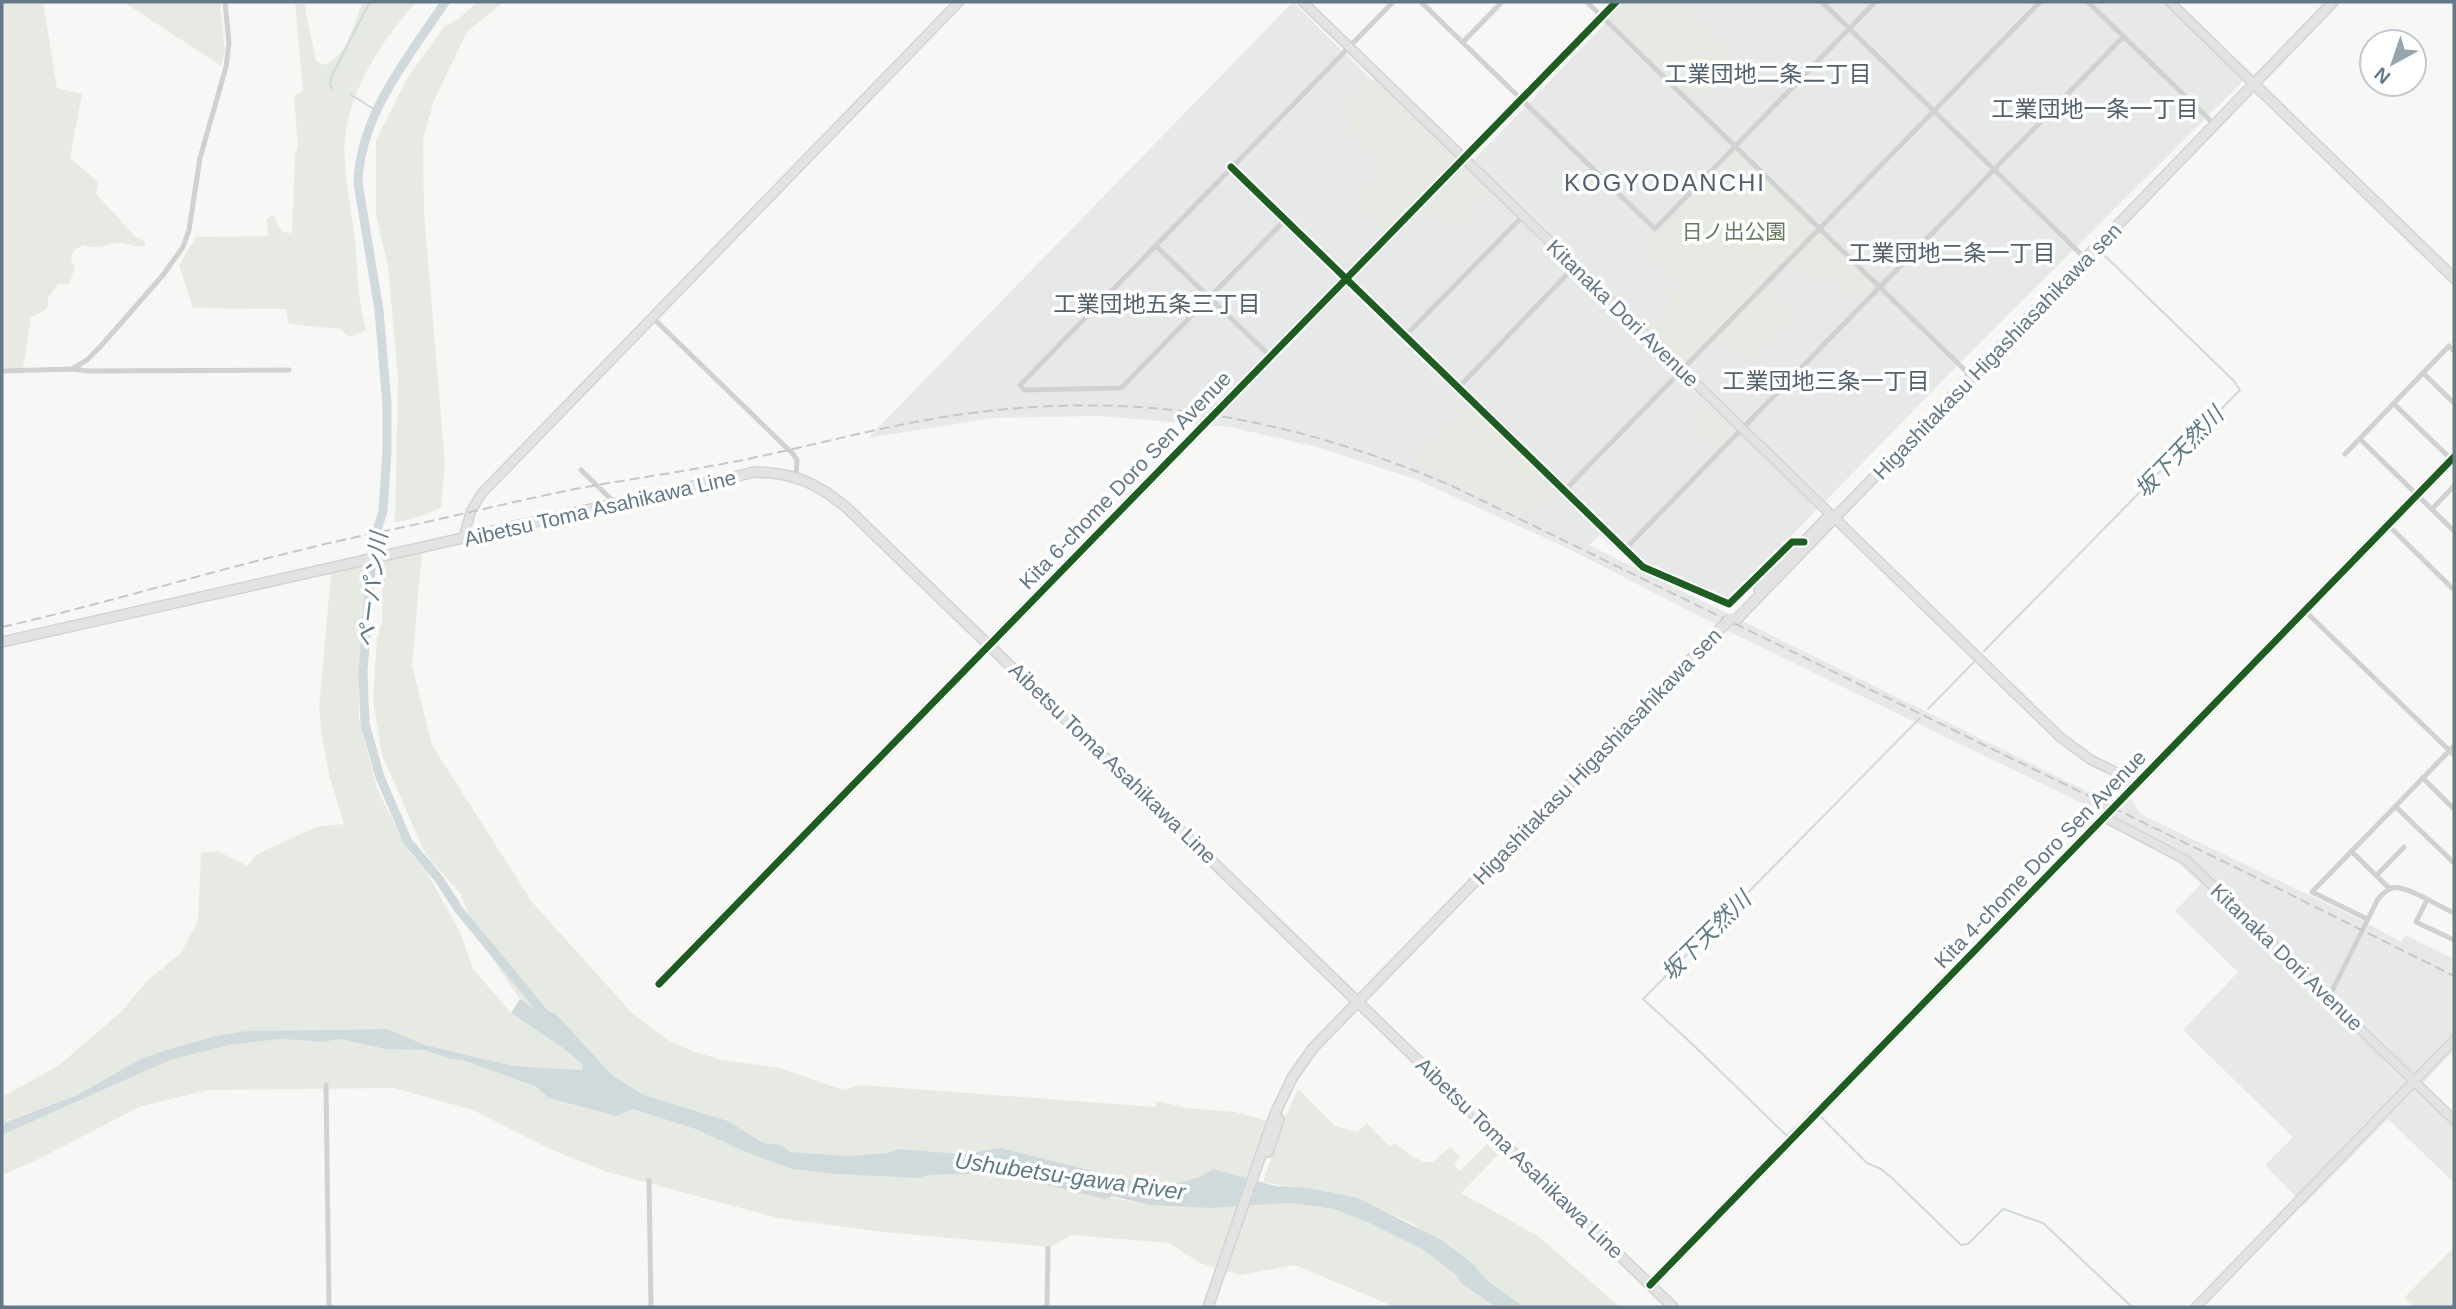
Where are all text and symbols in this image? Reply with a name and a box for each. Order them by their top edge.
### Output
north arrow [2358,28,2428,98]
district label: 工業団地二条二丁目 [1665,61,1872,87]
text: N [2370,63,2394,88]
district label: 工業団地一条一丁目 [1992,96,2199,122]
district label: KOGYODANCHI [1564,169,1766,196]
street label: Higashitakasu Higashiasahikawa sen [1868,218,2126,484]
park label: 日ノ出公園 [1682,220,1787,243]
street label: Kitanaka Dori Avenue [1543,235,1703,391]
district label: 工業団地二条一丁目 [1849,240,2056,266]
district label: 工業団地五条三丁目 [1054,291,1261,317]
street label: Kita 6-chome Doro Sen Avenue [1015,366,1235,594]
district label: 工業団地三条一丁目 [1723,368,1930,394]
water label: 坂下天然川 [2130,399,2230,502]
street label: Aibetsu Toma Asahikawa Line [462,465,738,551]
water label: ペーパン川 [352,528,392,649]
street label: Higashitakasu Higashiasahikawa sen [1468,623,1726,889]
street label: Aibetsu Toma Asahikawa Line [1005,658,1221,868]
street label: Kita 4-chome Doro Sen Avenue [1930,745,2150,973]
street label: Kitanaka Dori Avenue [2207,879,2367,1035]
water label: 坂下天然川 [1656,884,1758,986]
street label: Aibetsu Toma Asahikawa Line [1412,1053,1628,1263]
water label: Ushubetsu-gawa River [953,1147,1188,1205]

